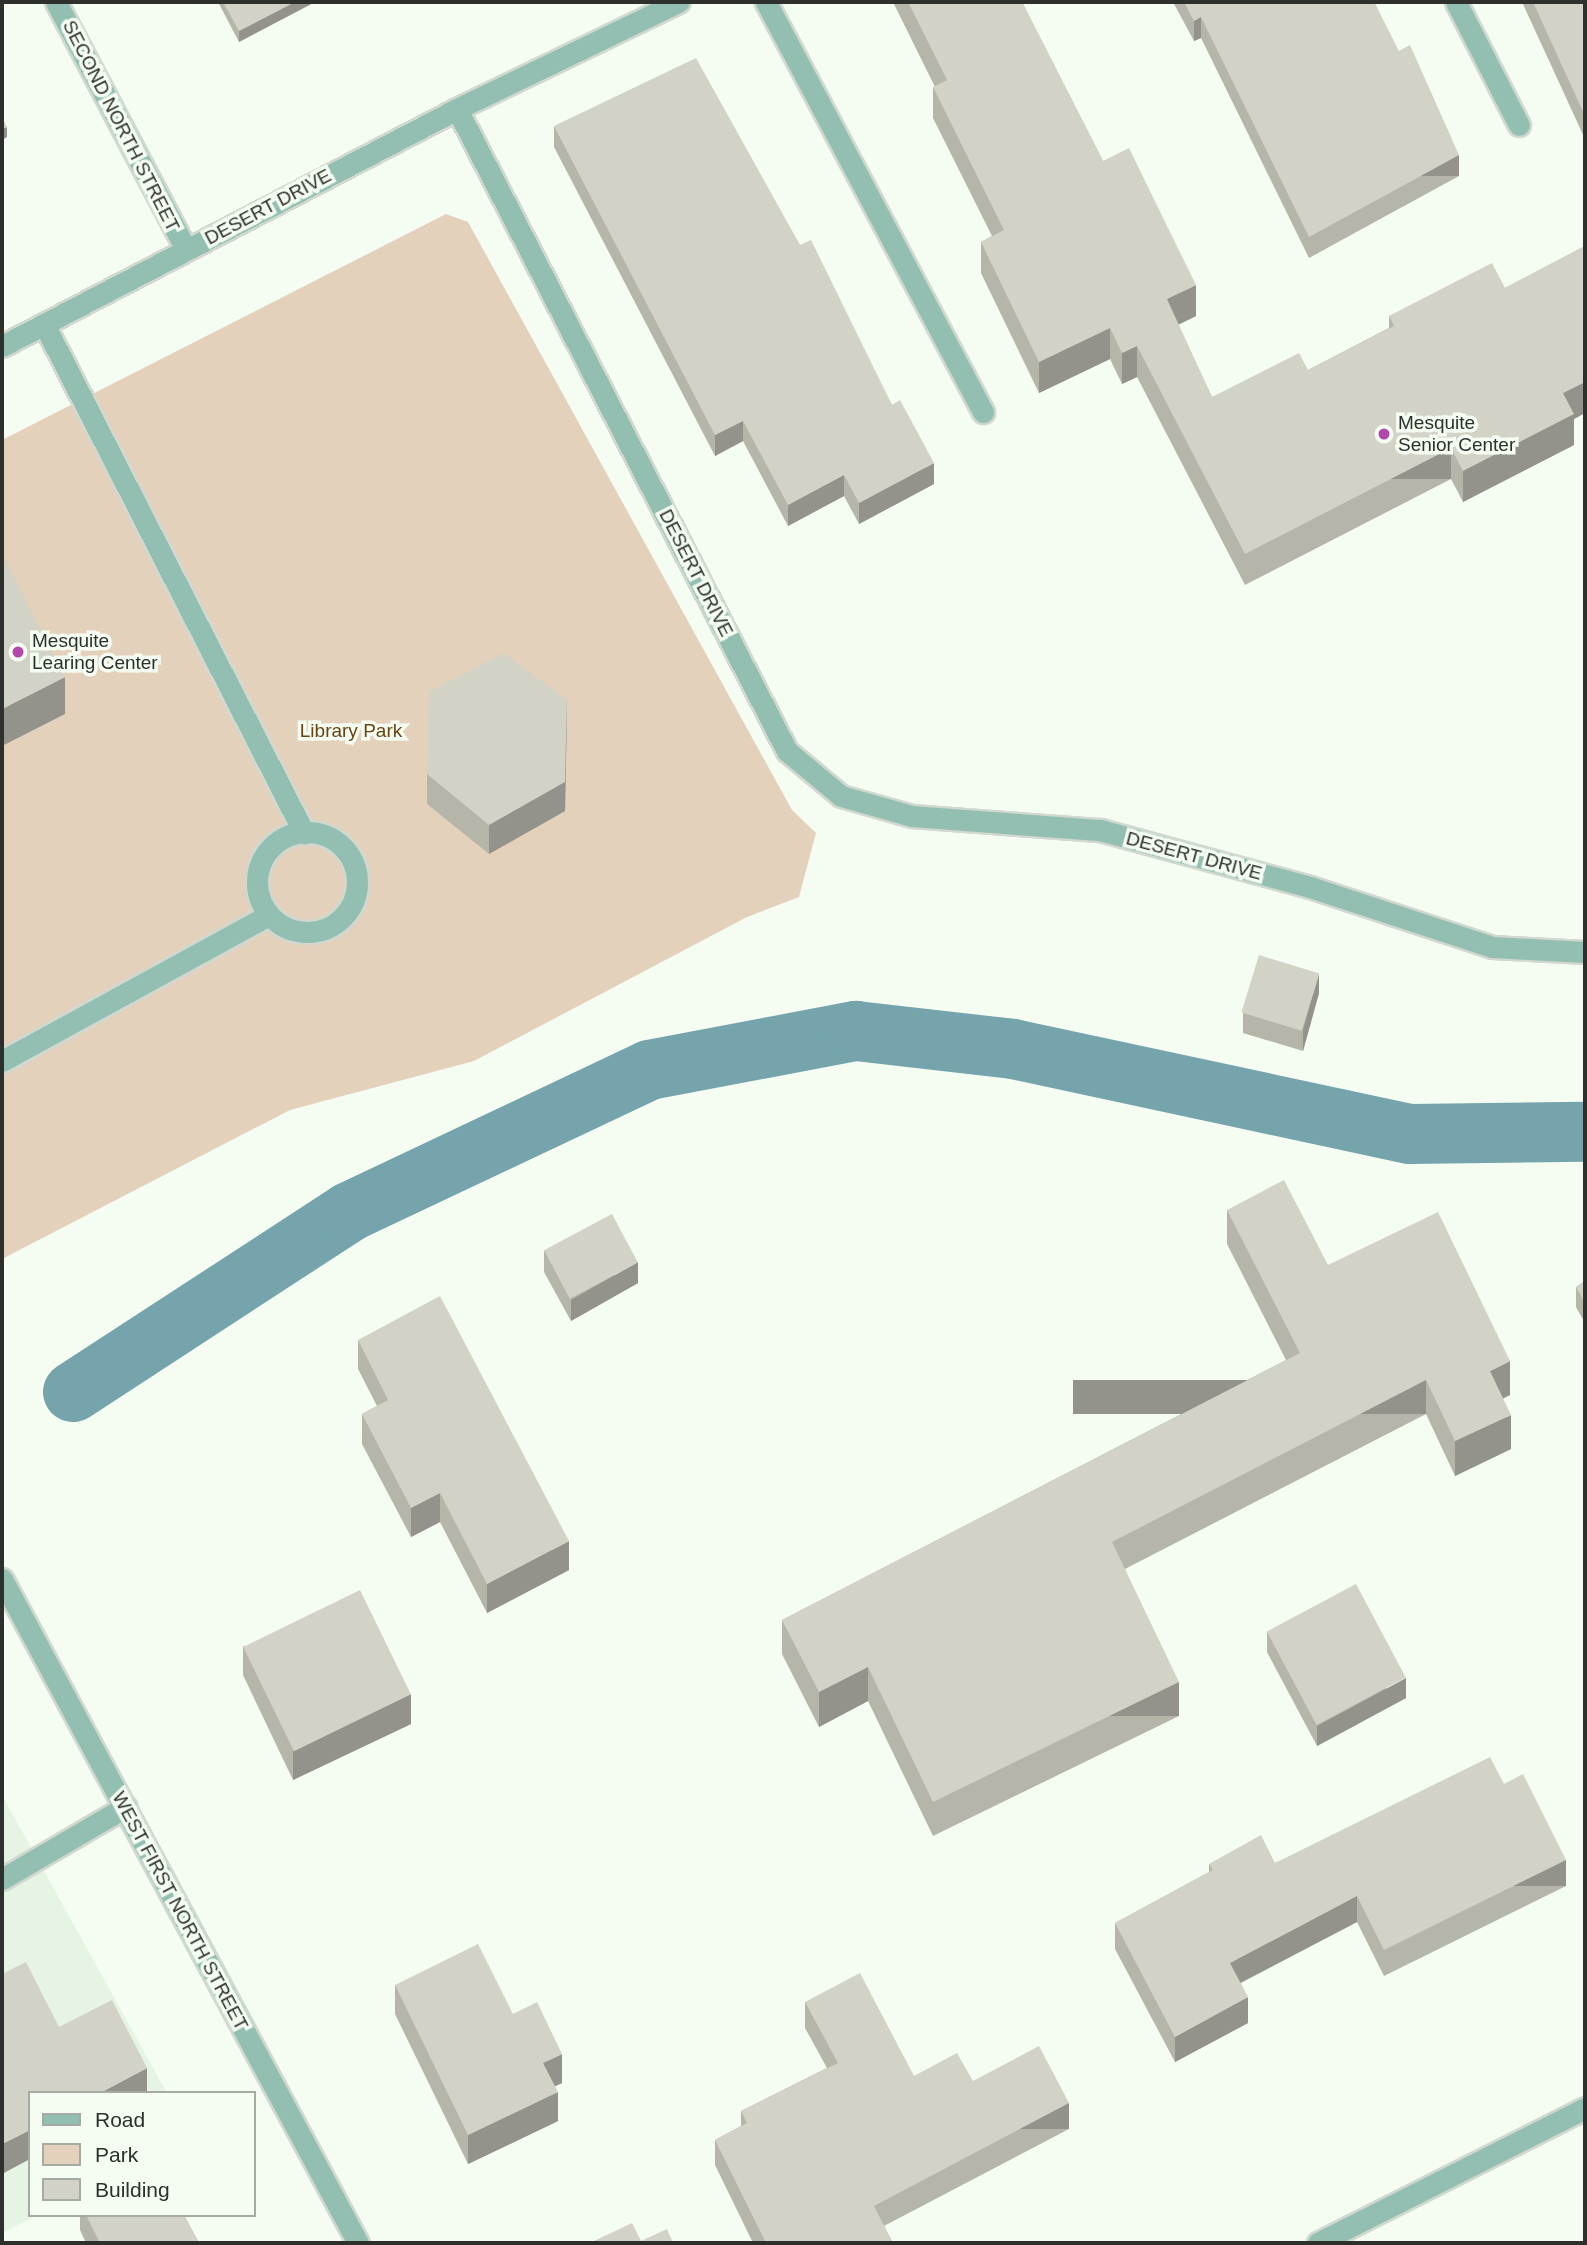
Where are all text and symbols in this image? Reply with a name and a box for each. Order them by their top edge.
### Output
street label: SECOND NORTH STREET [58,17,184,235]
street label: DESERT DRIVE [201,164,335,250]
place label: Mesquite Senior Center [1398,412,1515,456]
marker: Mesquite Senior Center [1376,426,1392,442]
street label: DESERT DRIVE [654,505,738,641]
place label: Mesquite Learing Center [32,630,158,674]
marker: Mesquite Learing Center [10,644,26,660]
park label: Library Park [300,720,402,742]
street label: DESERT DRIVE [1123,827,1265,885]
street label: WEST FIRST NORTH STREET [107,1787,253,2035]
legend [28,2091,256,2217]
text: Road [95,2108,145,2131]
text: Park [95,2143,138,2166]
text: Building [95,2178,170,2201]

